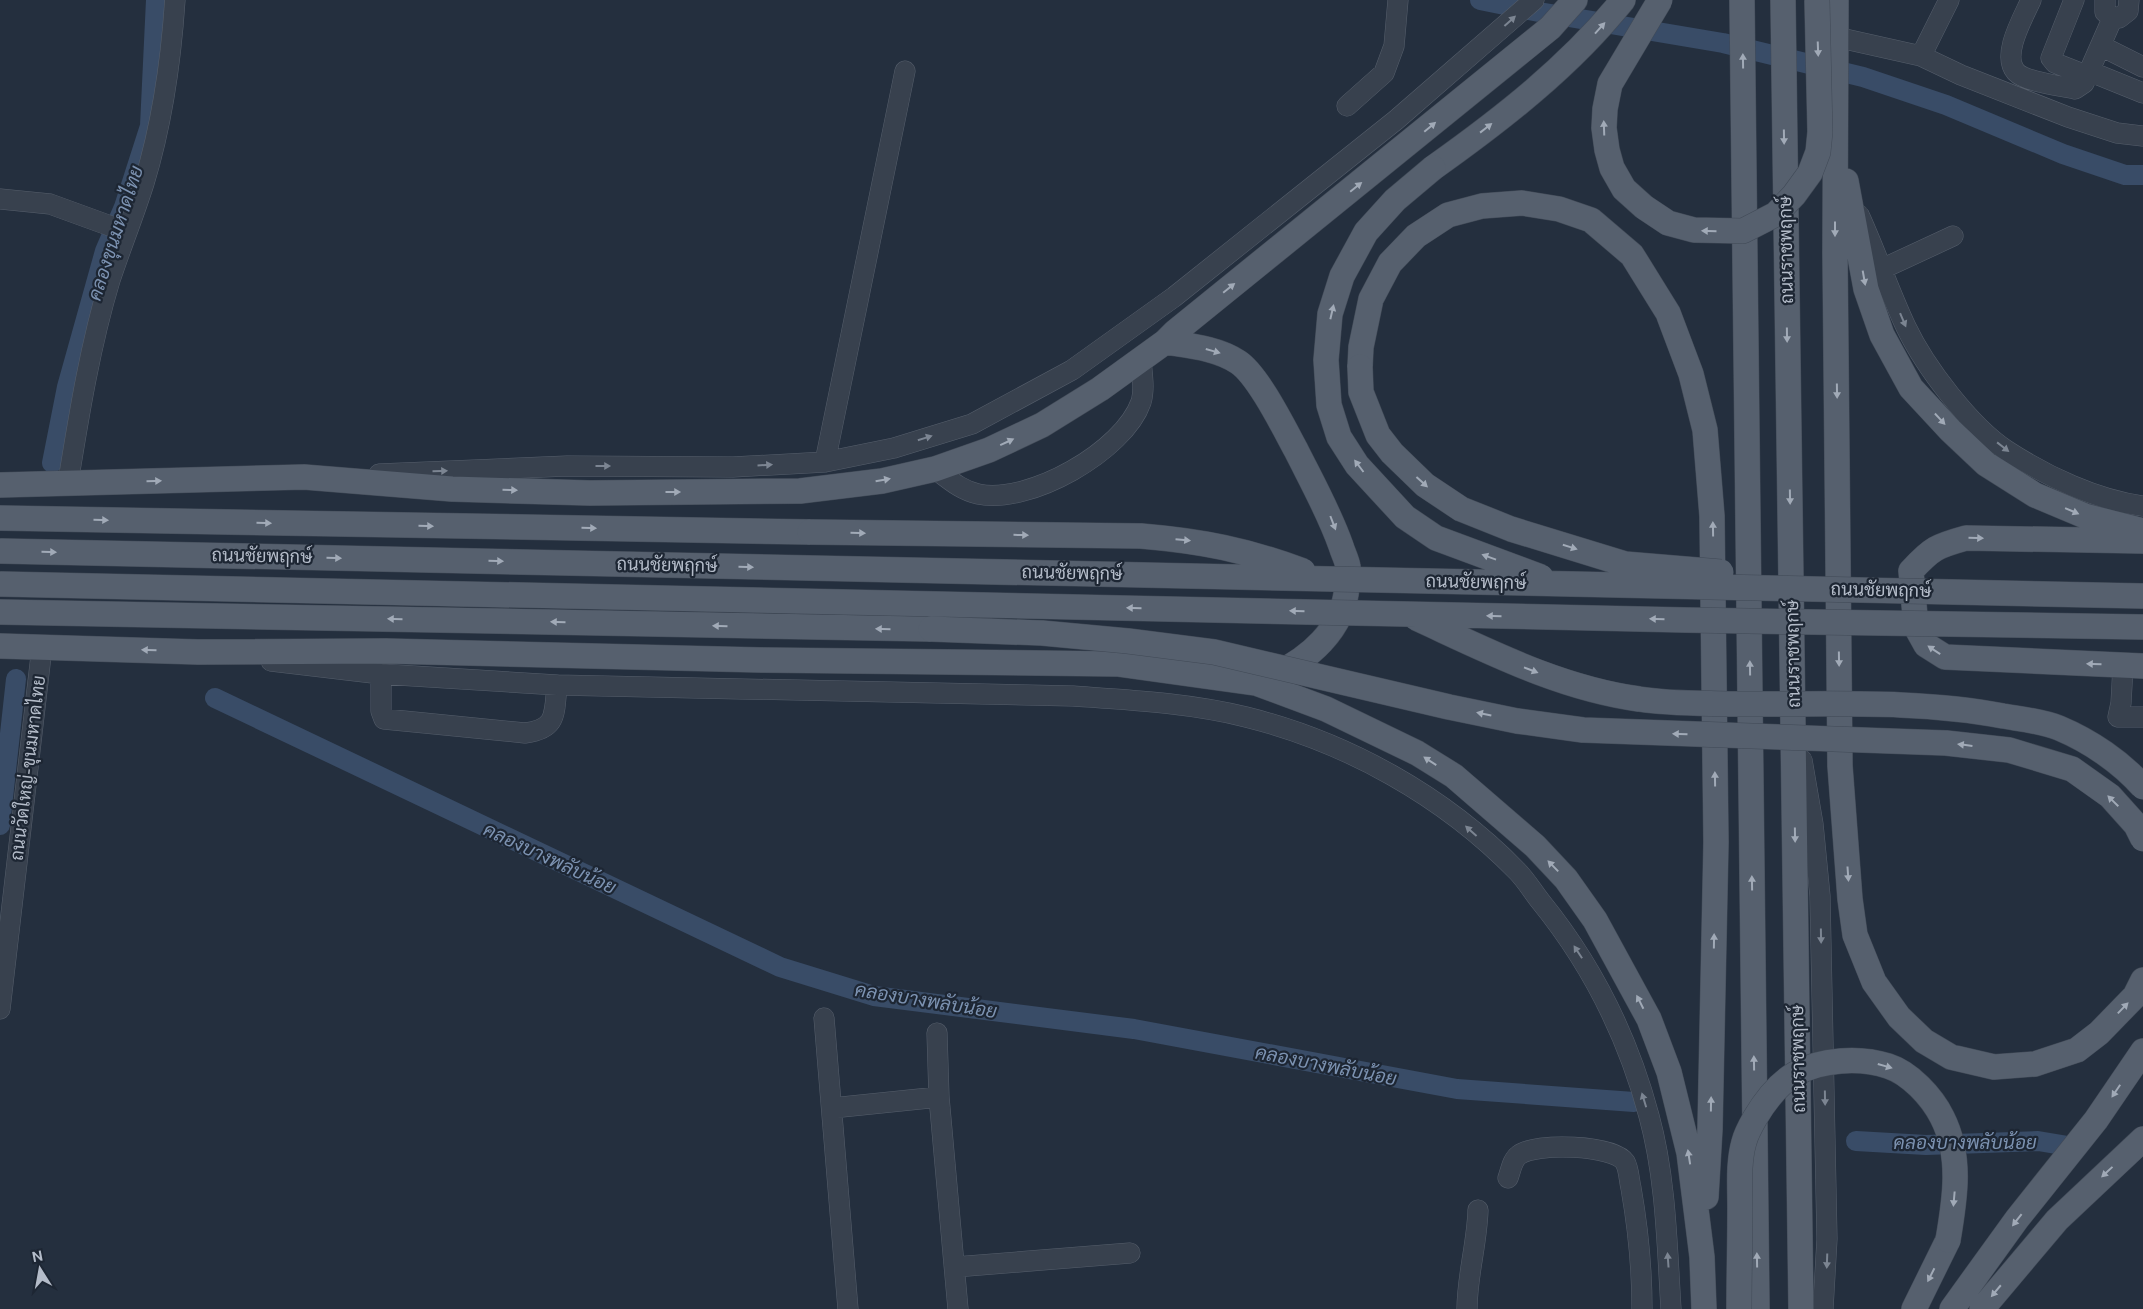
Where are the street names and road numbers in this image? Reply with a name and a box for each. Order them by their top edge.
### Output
street label: ถนนราชพฤกษ์ [1772,195,1798,304]
street label: ถนนชัยพฤกษ์ [212,542,313,568]
street label: ถนนชัยพฤกษ์ [617,551,718,577]
street label: ถนนชัยพฤกษ์ [1022,559,1123,585]
street label: ถนนชัยพฤกษ์ [1426,568,1527,594]
street label: ถนนชัยพฤกษ์ [1831,576,1932,602]
street label: ถนนราชพฤกษ์ [1779,599,1805,708]
street label: ถนนวัดใหญ่-ขุนมหาดไทย [4,674,51,862]
street label: ถนนราชพฤกษ์ [1784,1004,1810,1113]

